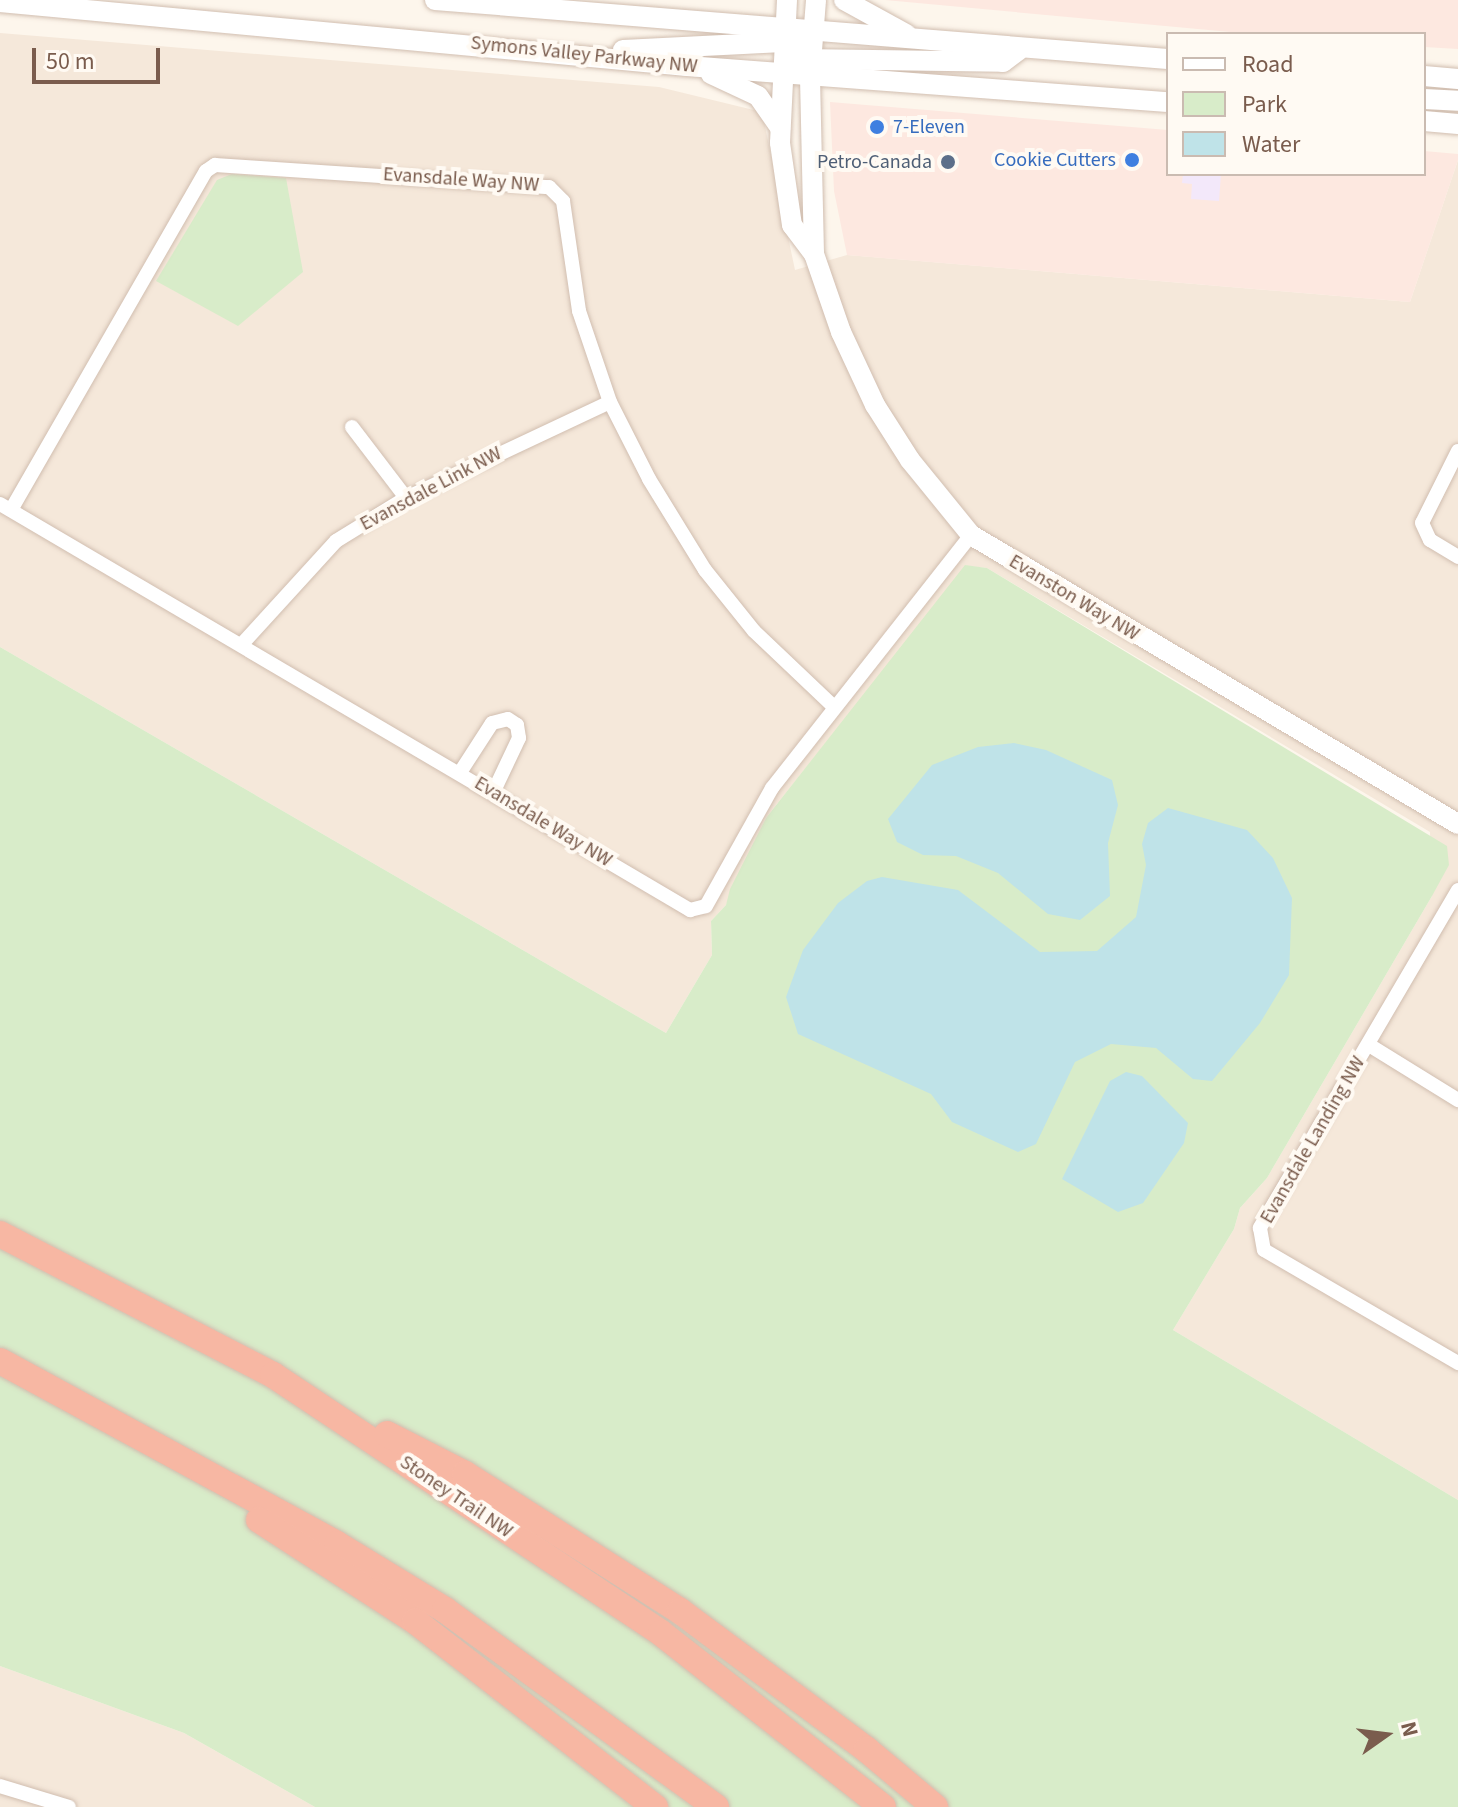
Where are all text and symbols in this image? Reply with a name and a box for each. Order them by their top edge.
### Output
street label: Symons Valley Parkway NW [469,31,699,79]
scale bar [36,32,164,82]
legend [1166,32,1426,176]
text: 50 m [46,44,95,79]
text: Road [1242,47,1294,82]
text: Park [1242,87,1287,122]
place label: 7-Eleven [893,115,965,139]
marker: 7-Eleven [868,118,886,136]
text: Water [1242,127,1300,162]
place label: Cookie Cutters [994,148,1116,172]
place label: Petro-Canada [817,150,932,174]
marker: Cookie Cutters [1123,151,1141,169]
marker: Petro-Canada [939,153,957,171]
street label: Evansdale Way NW [382,163,540,197]
street label: Evansdale Link NW [356,442,506,536]
street label: Evanston Way NW [1004,550,1144,646]
street label: Evansdale Way NW [470,771,616,873]
street label: Evansdale Landing NW [1255,1052,1371,1228]
street label: Stoney Trail NW [395,1450,517,1544]
north arrow [1346,1695,1426,1775]
text: N [1392,1718,1427,1740]

